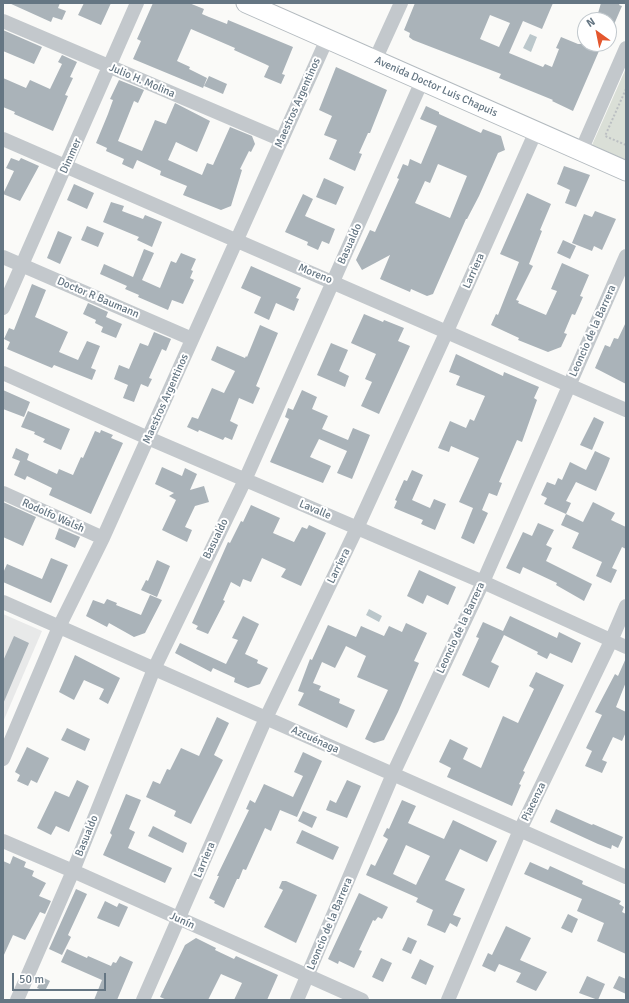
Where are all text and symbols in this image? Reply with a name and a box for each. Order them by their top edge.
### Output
north arrow [577,12,617,52]
text: N [584,15,597,30]
street label: Avenida Doctor Luis Chapuis [372,54,500,120]
street label: Maestros Argentinos [272,56,324,150]
street label: Julio H. Molina [107,61,177,101]
street label: Dimmer [57,136,85,176]
street label: Basualdo [335,222,365,266]
street label: Larriera [460,251,488,291]
street label: Moreno [296,261,334,287]
street label: Doctor R Baumann [55,275,141,321]
street label: Leoncio de la Barrera [567,283,619,379]
street label: Maestros Argentinos [140,352,192,446]
street label: Rodolfo Walsh [20,496,86,536]
street label: Lavalle [297,497,333,523]
street label: Basualdo [201,517,231,561]
street label: Larriera [325,546,353,586]
street label: Leoncio de la Barrera [434,580,488,676]
street label: Azcuénaga [289,724,341,756]
street label: Piacenza [519,780,549,824]
street label: Basualdo [73,813,101,859]
street label: Larriera [192,840,218,880]
street label: Leoncio de la Barrera [305,876,355,972]
street label: Junín [167,910,197,932]
scale bar [14,965,108,991]
text: 50 m [19,972,44,987]

